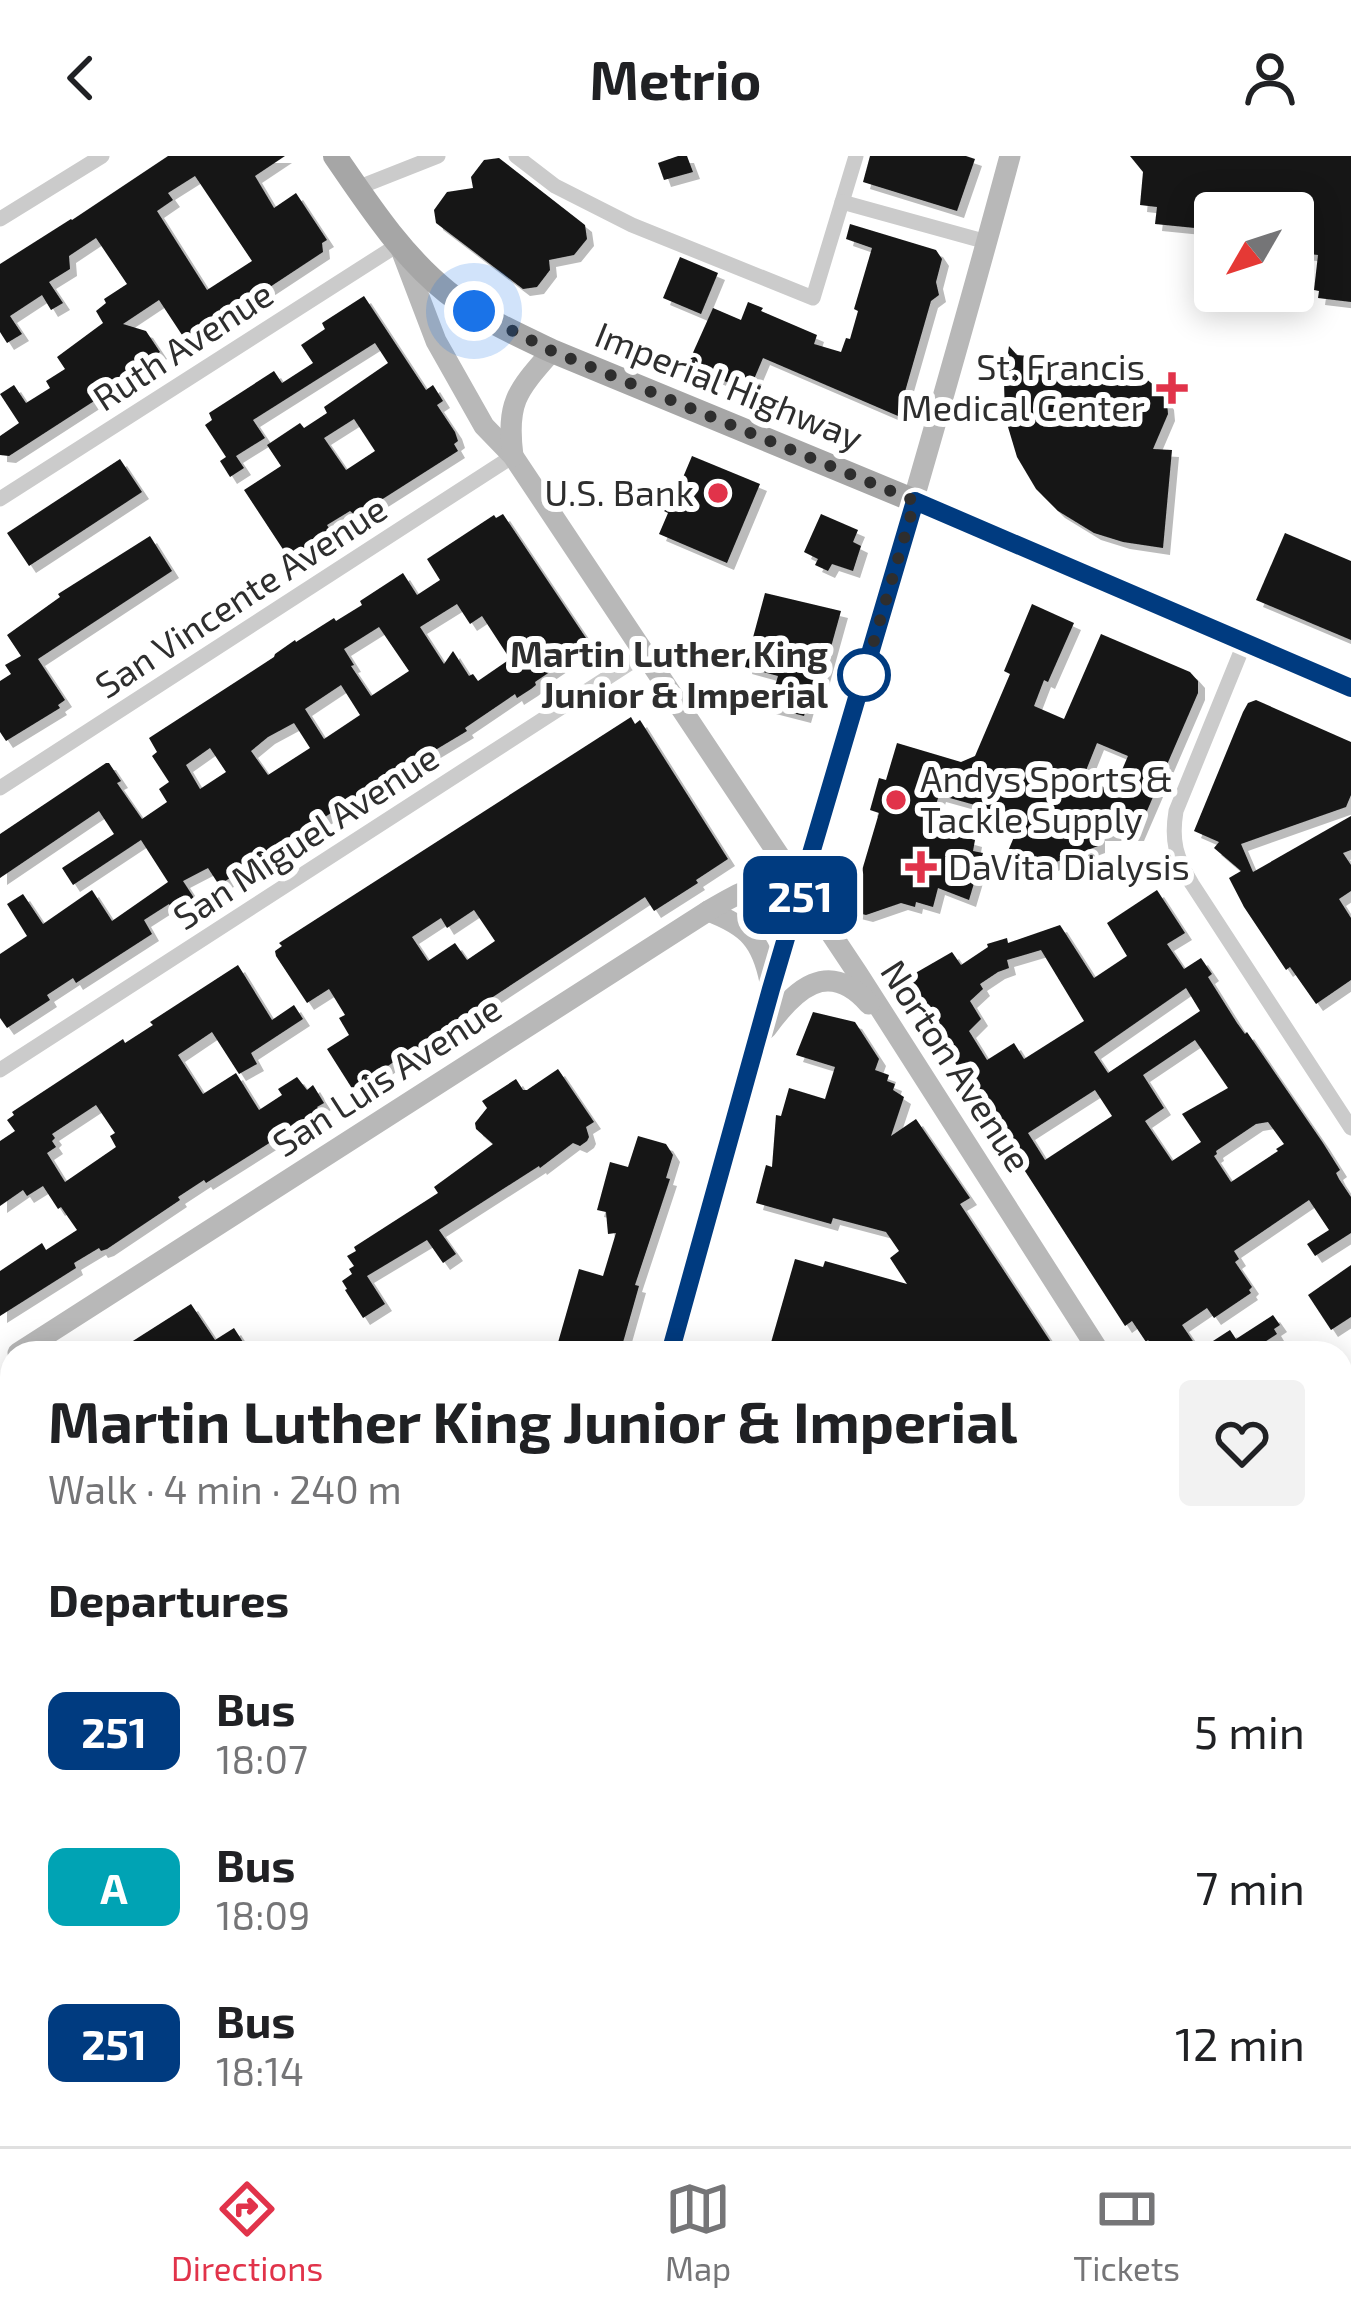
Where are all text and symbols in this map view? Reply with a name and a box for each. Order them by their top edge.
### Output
icon: back [48,45,114,111]
icon: person [1237,45,1303,111]
text: Metrio [590,46,761,111]
north arrow [1194,192,1314,312]
map controls [1194,192,1314,312]
street label: Ruth Avenue [84,271,280,419]
your location [444,281,504,341]
street label: Imperial Highway [590,311,870,458]
place label: St. Francis Medical Center [901,344,1145,428]
marker: St. Francis Medical Center [1156,372,1188,404]
place label: U.S. Bank [544,470,694,513]
marker: U.S. Bank [705,480,731,506]
street label: San Vincente Avenue [87,486,394,706]
place label: Martin Luther King Junior & Imperial [510,631,828,715]
marker: Martin Luther King Junior & Imperial [839,650,889,700]
street label: San Miguel Avenue [165,734,446,937]
place label: Andys Sports & Tackle Supply [920,756,1173,840]
marker: Andys Sports & Tackle Supply [883,787,909,813]
place label: DaVita Dialysis [948,844,1190,887]
marker: DaVita Dialysis [905,851,937,883]
line badge: 251 [731,856,869,934]
text: 251 [767,870,833,920]
street label: Norton Avenue [873,952,1042,1179]
street label: San Luis Avenue [264,985,508,1164]
button: heart [1179,1380,1305,1506]
text: Martin Luther King Junior & Imperial [48,1386,1017,1454]
text: Walk · 4 min · 240 m [48,1465,402,1512]
text: Departures [48,1572,289,1626]
text: Bus [216,1681,295,1735]
text: 5 min [1194,1704,1305,1758]
text: 251 [81,1706,147,1756]
text: 18:07 [216,1735,308,1782]
text: Bus [216,1837,295,1891]
text: 7 min [1195,1860,1305,1914]
text: A [100,1862,128,1912]
text: 18:09 [216,1891,310,1938]
text: Bus [216,1993,295,2047]
text: 12 min [1175,2016,1305,2070]
text: 251 [81,2018,147,2068]
text: 18:14 [216,2047,304,2094]
tab: Directions [171,2176,323,2288]
tab: Map [665,2176,731,2288]
tab: Tickets [1073,2176,1180,2288]

